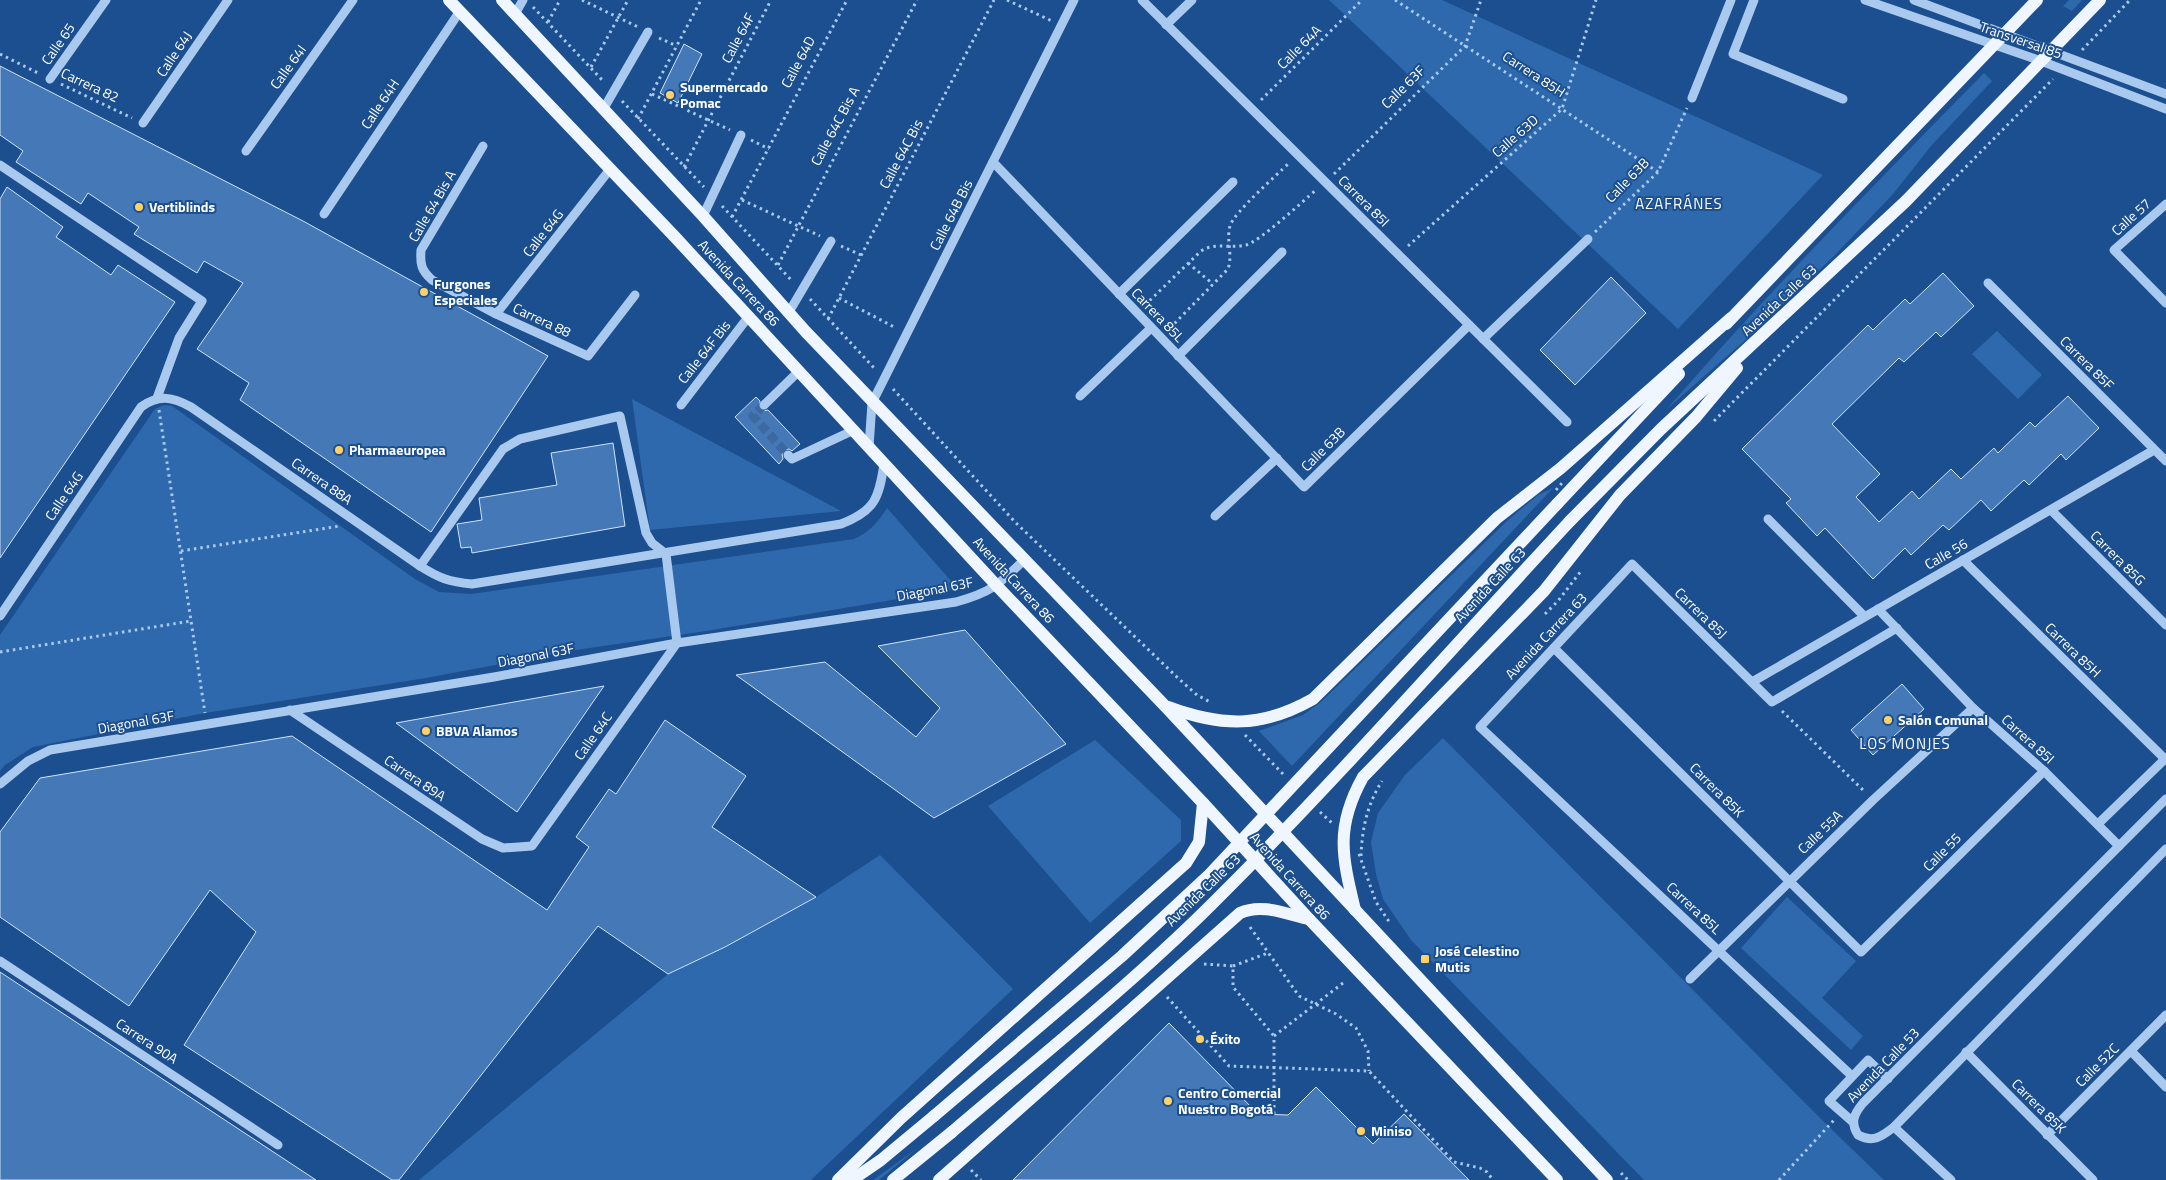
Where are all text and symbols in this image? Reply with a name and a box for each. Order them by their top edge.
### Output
street label: Calle 64F [716,9,760,67]
street label: Transversal 85 [1977,16,2065,64]
street label: Calle 65 [36,18,80,69]
street label: Calle 64A [1272,19,1326,74]
street label: Calle 64J [151,27,197,81]
street label: Calle 64D [775,32,820,91]
street label: Calle 64I [264,40,311,93]
street label: Carrera 85H [1499,45,1570,102]
street label: Calle 63F [1376,60,1429,113]
street label: Carrera 82 [58,62,123,107]
street label: Calle 64H [355,74,404,133]
place label: Supermercado Pomac [680,76,768,113]
street label: Calle 64C Bis A [805,82,865,169]
marker: Supermercado Pomac [664,89,676,101]
street label: Calle 63D [1487,109,1543,162]
street label: Calle 64C Bis [873,115,928,192]
street label: Calle 63B [1600,152,1653,207]
street label: Calle 64 Bis A [403,165,461,245]
street label: Carrera 85I [1334,170,1395,231]
street label: Calle 64B Bis [924,176,977,254]
district label: AZAFRÁNES [1635,192,1723,215]
street label: Calle 57 [2106,193,2155,240]
place label: Vertiblinds [149,196,216,217]
marker: Vertiblinds [133,201,145,213]
street label: Calle 64G [517,204,568,261]
street label: Avenida Carrera 86 [694,235,785,331]
street label: Avenida Calle 63 [1736,259,1821,340]
place label: Furgones Especiales [434,273,498,310]
street label: Carrera 85L [1127,283,1190,347]
marker: Furgones Especiales [418,286,430,298]
street label: Carrera 88 [510,297,575,342]
street label: Calle 64F Bis [672,315,735,388]
street label: Carrera 85F [2055,331,2119,395]
street label: Calle 63B [1296,422,1350,476]
place label: Pharmaeuropea [349,439,446,460]
marker: Pharmaeuropea [333,444,345,456]
street label: Carrera 88A [288,452,358,510]
street label: Calle 64G [39,467,88,525]
street label: Carrera 85G [2086,525,2151,590]
street label: Avenida Carrera 86 [969,532,1060,628]
street label: Calle 56 [1920,533,1971,574]
street label: Avenida Calle 63 [1449,542,1530,627]
street label: Diagonal 63F [895,571,975,606]
street label: Carrera 85J [1670,582,1732,643]
street label: Avenida Carrera 63 [1500,588,1591,684]
street label: Carrera 85H [2040,617,2106,682]
street label: Diagonal 63F [496,637,576,672]
street label: Diagonal 63F [96,704,176,739]
street label: Calle 64C [568,707,617,764]
place label: Salón Comunal [1898,709,1988,730]
street label: Carrera 85I [1997,709,2060,768]
marker: Salón Comunal [1882,714,1894,726]
place label: BBVA Alamos [436,720,518,741]
marker: BBVA Alamos [420,725,432,737]
district label: LOS MONJES [1859,732,1951,755]
street label: Carrera 89A [380,749,451,806]
street label: Carrera 85K [1685,758,1749,822]
street label: Calle 55A [1792,804,1847,858]
street label: Avenida Carrera 86 [1245,827,1336,924]
street label: Calle 55 [1918,828,1966,876]
street label: Avenida Calle 63 [1161,848,1245,931]
street label: Carrera 85L [1662,877,1727,939]
place label: José Celestino Mutis [1435,940,1520,977]
marker: José Celestino Mutis [1419,953,1431,965]
street label: Carrera 90A [112,1013,183,1069]
street label: Avenida Calle 53 [1841,1023,1924,1107]
place label: Éxito [1210,1028,1241,1049]
marker: Éxito [1194,1033,1206,1045]
street label: Calle 52C [2070,1038,2124,1091]
street label: Carrera 85K [2007,1074,2071,1138]
place label: Centro Comercial Nuestro Bogotá [1178,1082,1281,1119]
marker: Centro Comercial Nuestro Bogotá [1162,1095,1174,1107]
place label: Miniso [1371,1120,1412,1141]
marker: Miniso [1355,1125,1367,1137]

